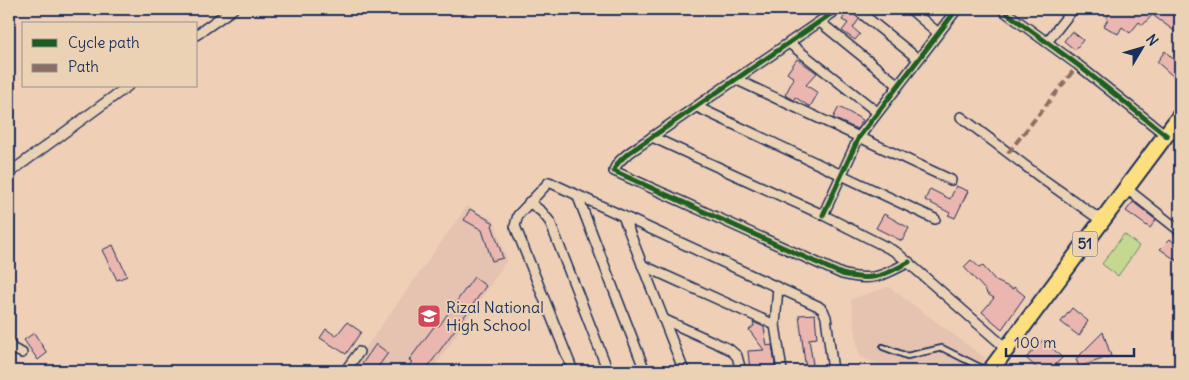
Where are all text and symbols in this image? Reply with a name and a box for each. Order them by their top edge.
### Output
legend [22,22,198,88]
north arrow [1116,22,1166,72]
text: N [1142,31,1162,49]
text: Cycle path [68,33,140,52]
text: Path [68,57,99,76]
road number: 51 [1072,232,1098,256]
place label: Rizal National High School [446,297,544,335]
school or university icon: Rizal National High School [416,303,442,329]
scale bar [1006,325,1134,357]
text: 100 m [1014,333,1056,352]

